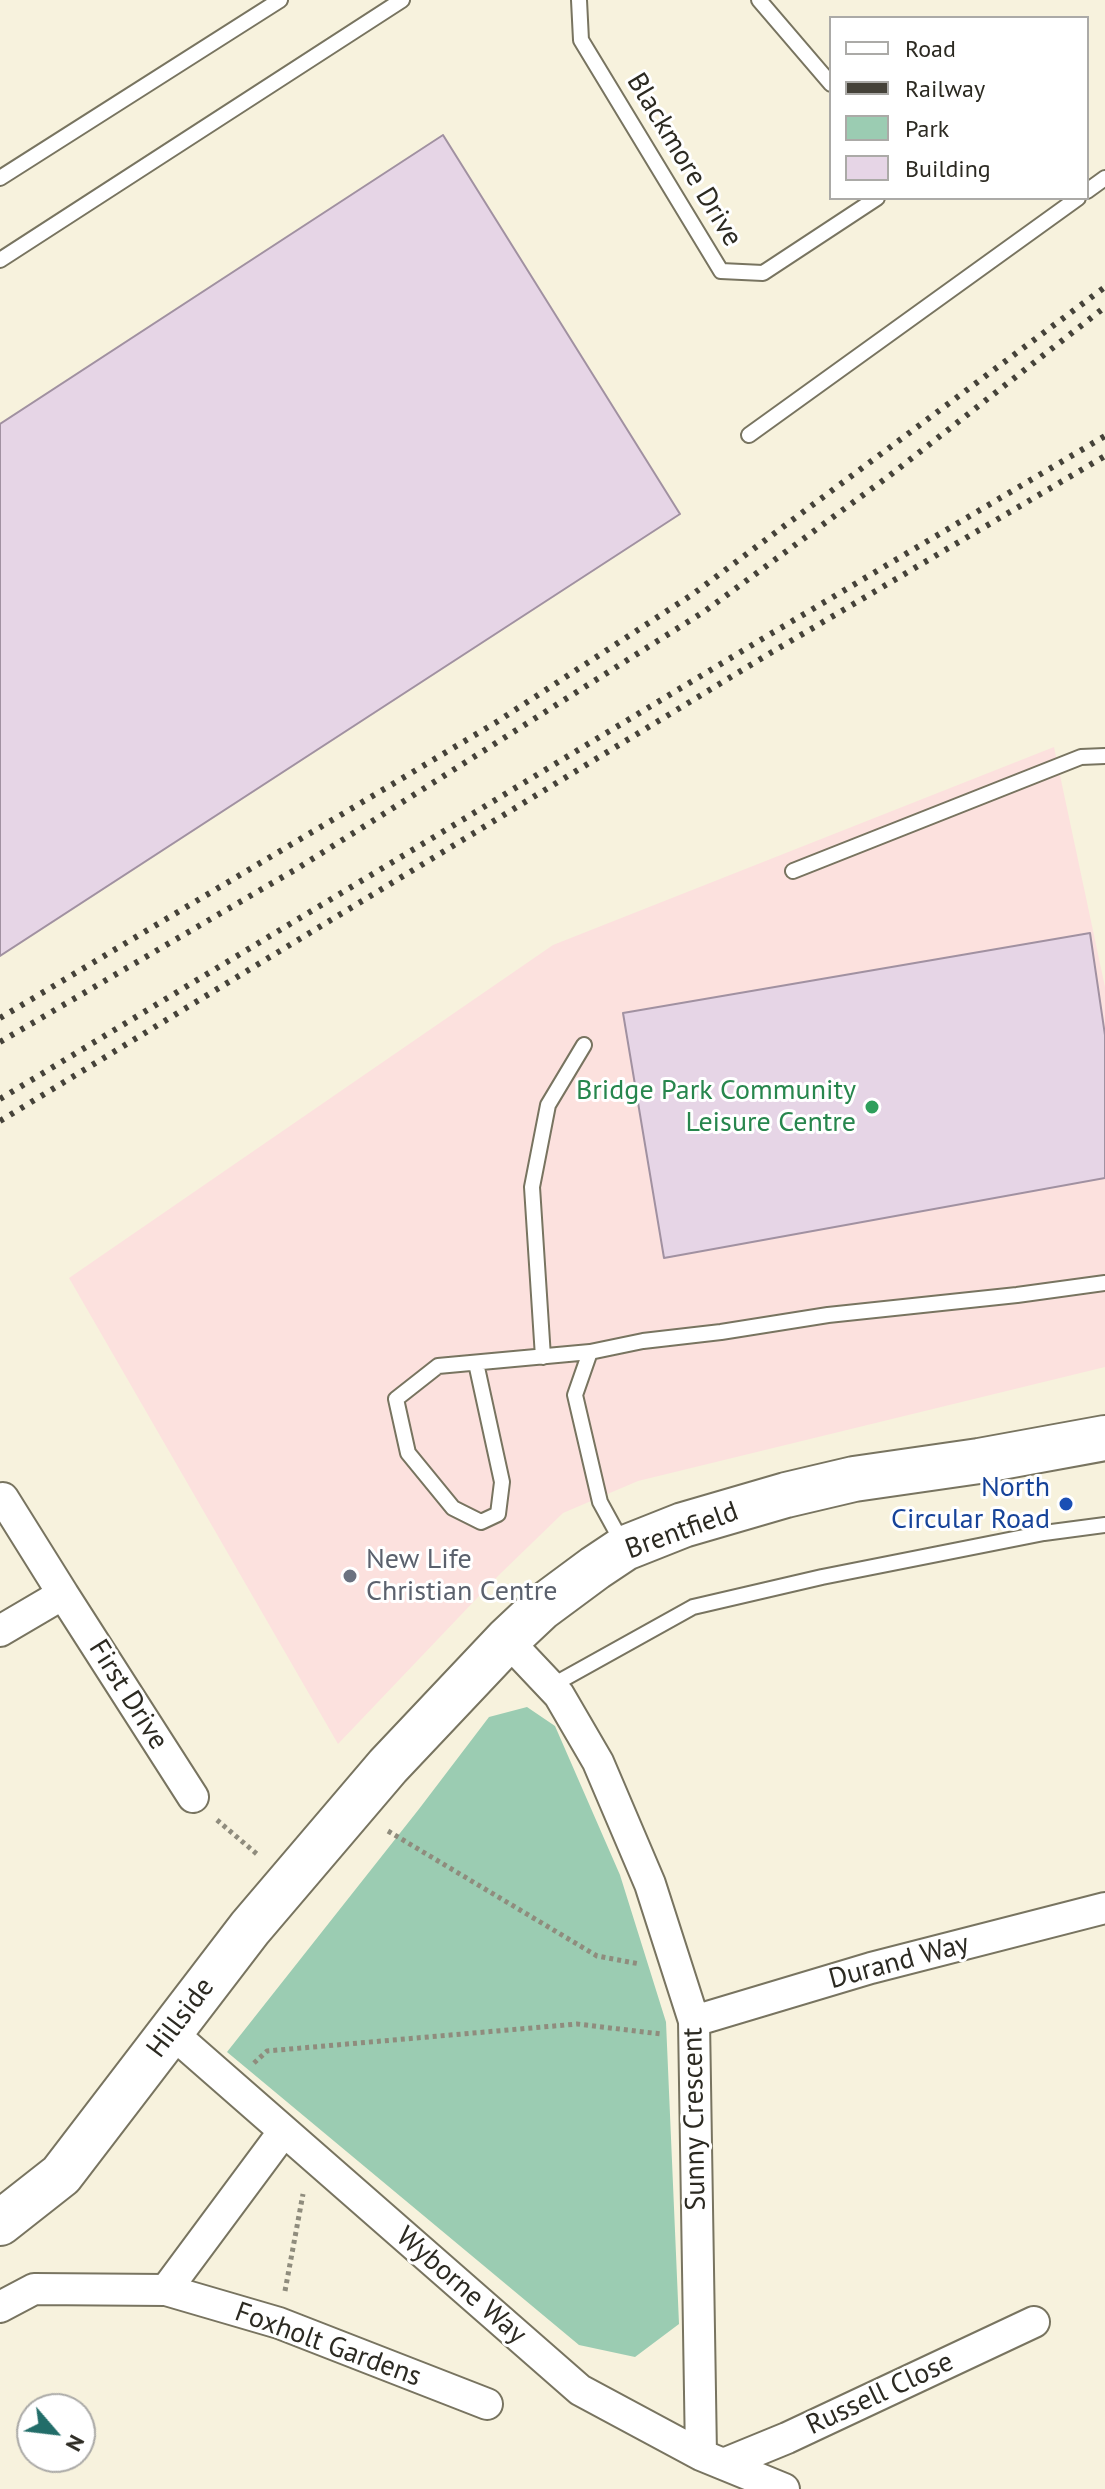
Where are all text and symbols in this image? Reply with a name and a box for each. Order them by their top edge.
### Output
legend [829,16,1089,200]
text: Road [905,33,956,64]
street label: Blackmore Drive [619,67,749,253]
text: Railway [905,73,985,104]
text: Park [905,113,949,144]
text: Building [905,153,991,184]
place label: Bridge Park Community Leisure Centre [576,1074,856,1140]
marker: Bridge Park Community Leisure Centre [863,1098,881,1116]
place label: North Circular Road [891,1471,1050,1537]
street label: Brentfield [621,1495,743,1567]
marker: North Circular Road [1057,1495,1075,1513]
place label: New Life Christian Centre [366,1543,558,1609]
marker: New Life Christian Centre [341,1567,359,1585]
street label: First Drive [81,1634,175,1756]
street label: Durand Way [825,1927,973,1997]
street label: Hillside [140,1971,222,2065]
street label: Sunny Crescent [677,2027,713,2211]
street label: Wyborne Way [389,2220,533,2352]
street label: Foxholt Gardens [230,2296,426,2394]
street label: Russell Close [801,2345,959,2443]
north arrow [16,2393,96,2473]
text: N [60,2430,91,2456]

